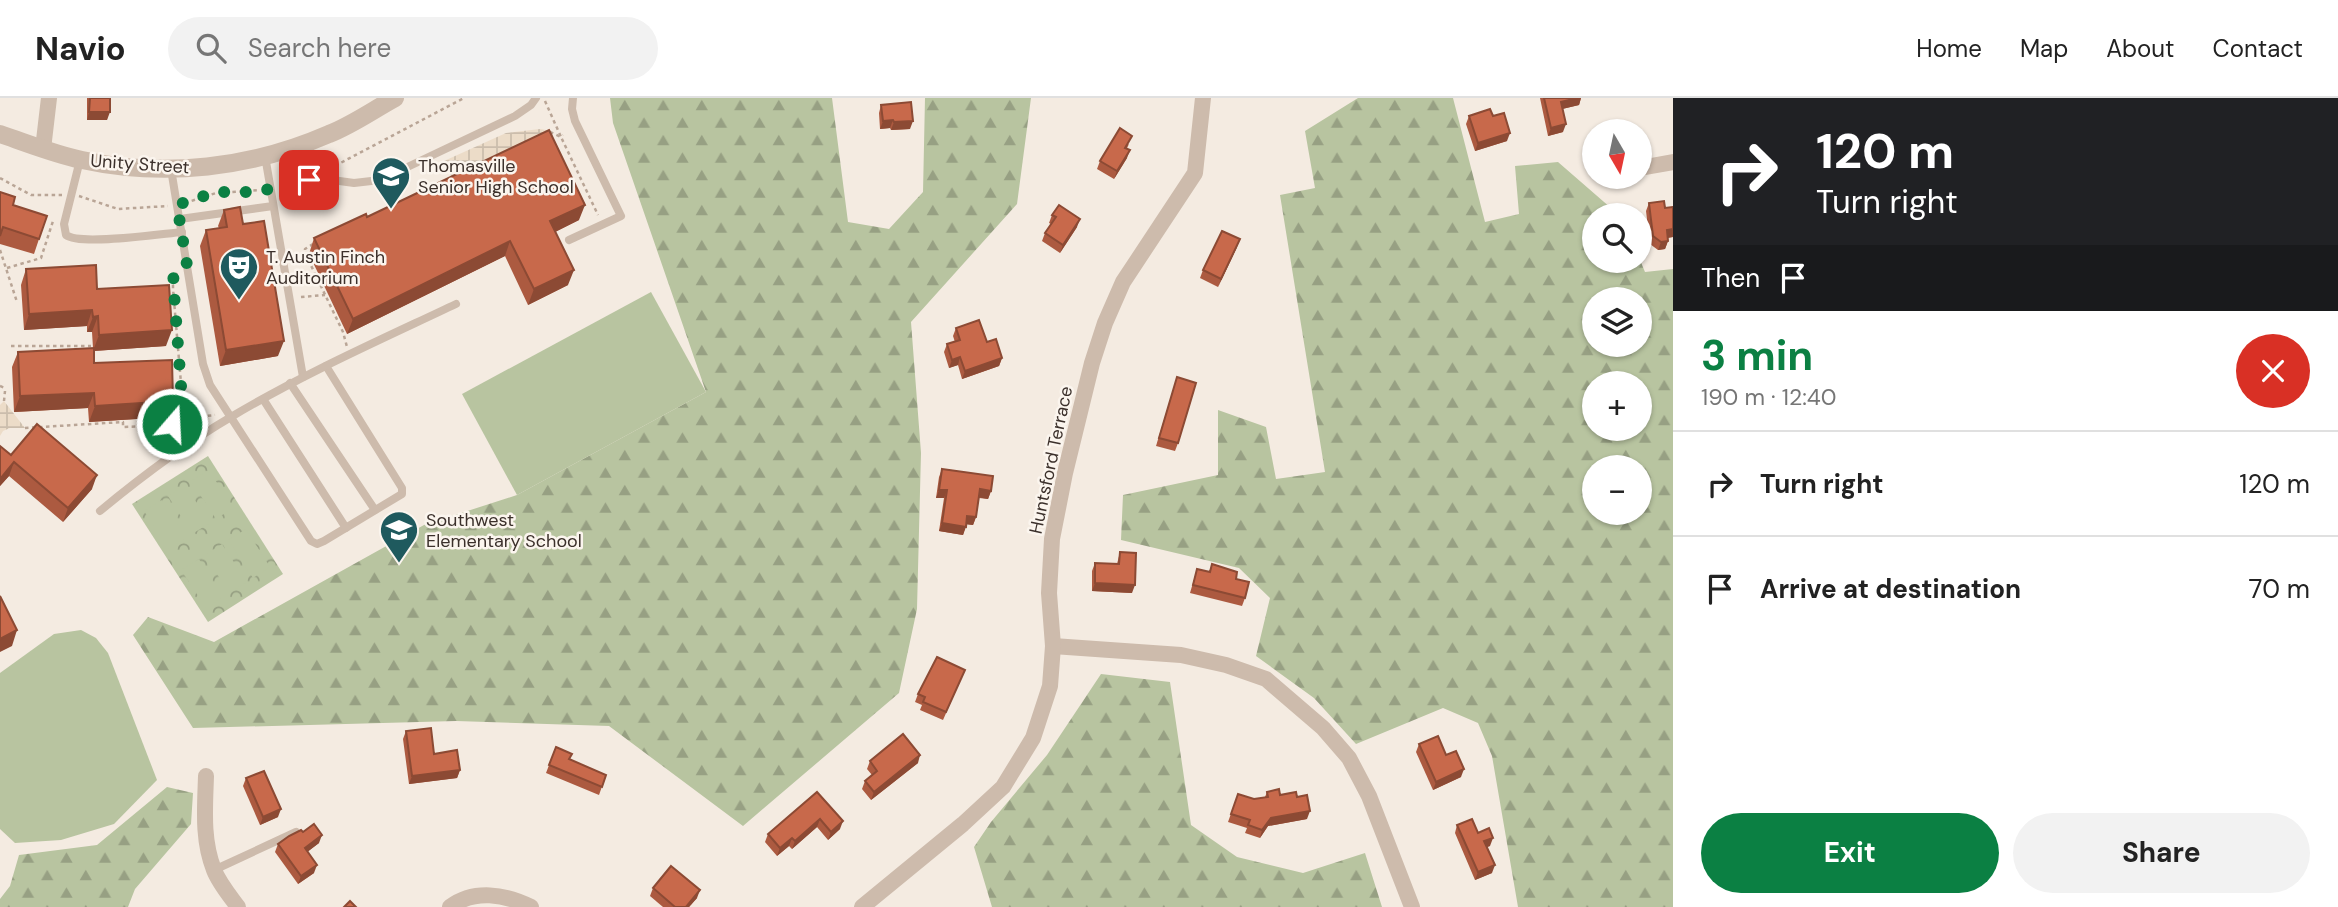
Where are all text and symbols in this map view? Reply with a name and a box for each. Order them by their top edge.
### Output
search box [168,17,658,80]
text: Navio [35,27,126,70]
icon: search [192,29,230,67]
text: Search here [248,31,391,65]
text: Home [1916,33,1982,64]
text: Map [2020,33,2068,64]
text: About [2106,33,2175,64]
text: Contact [2213,33,2303,64]
north arrow [1582,119,1652,189]
map controls [1582,119,1652,525]
text: 120 m [1816,119,1954,183]
icon: right [1701,126,1792,217]
street label: Unity Street [90,149,190,179]
pin [279,150,339,210]
place label: Thomasville Senior High School [418,154,574,199]
school or university icon: Thomasville Senior High School [370,155,412,210]
icon: arrive [290,161,328,199]
text: Turn right [1816,181,1958,223]
button: search [1582,203,1652,273]
place label: T. Austin Finch Auditorium [266,245,385,290]
theatre icon: T. Austin Finch Auditorium [218,246,260,301]
icon: arrive [1774,259,1812,297]
text: Then [1701,261,1760,295]
button: layers [1582,287,1652,357]
text: 3 min [1701,328,1813,383]
button: close [2236,334,2310,408]
button: + [1582,371,1652,441]
text: 190 m · 12:40 [1701,382,1837,412]
street label: Huntsford Terrace [1024,384,1078,536]
position arrow [135,387,209,461]
button: − [1582,455,1652,525]
icon: right [1701,465,1739,503]
text: Turn right [1760,467,1884,501]
text: 120 m [2239,467,2310,501]
place label: Southwest Elementary School [426,508,582,553]
school or university icon: Southwest Elementary School [378,509,420,564]
icon: arrive [1701,570,1739,608]
text: Arrive at destination [1760,572,2021,606]
text: 70 m [2249,572,2310,606]
button: Exit [1701,813,1999,893]
button: Share [2013,813,2310,893]

